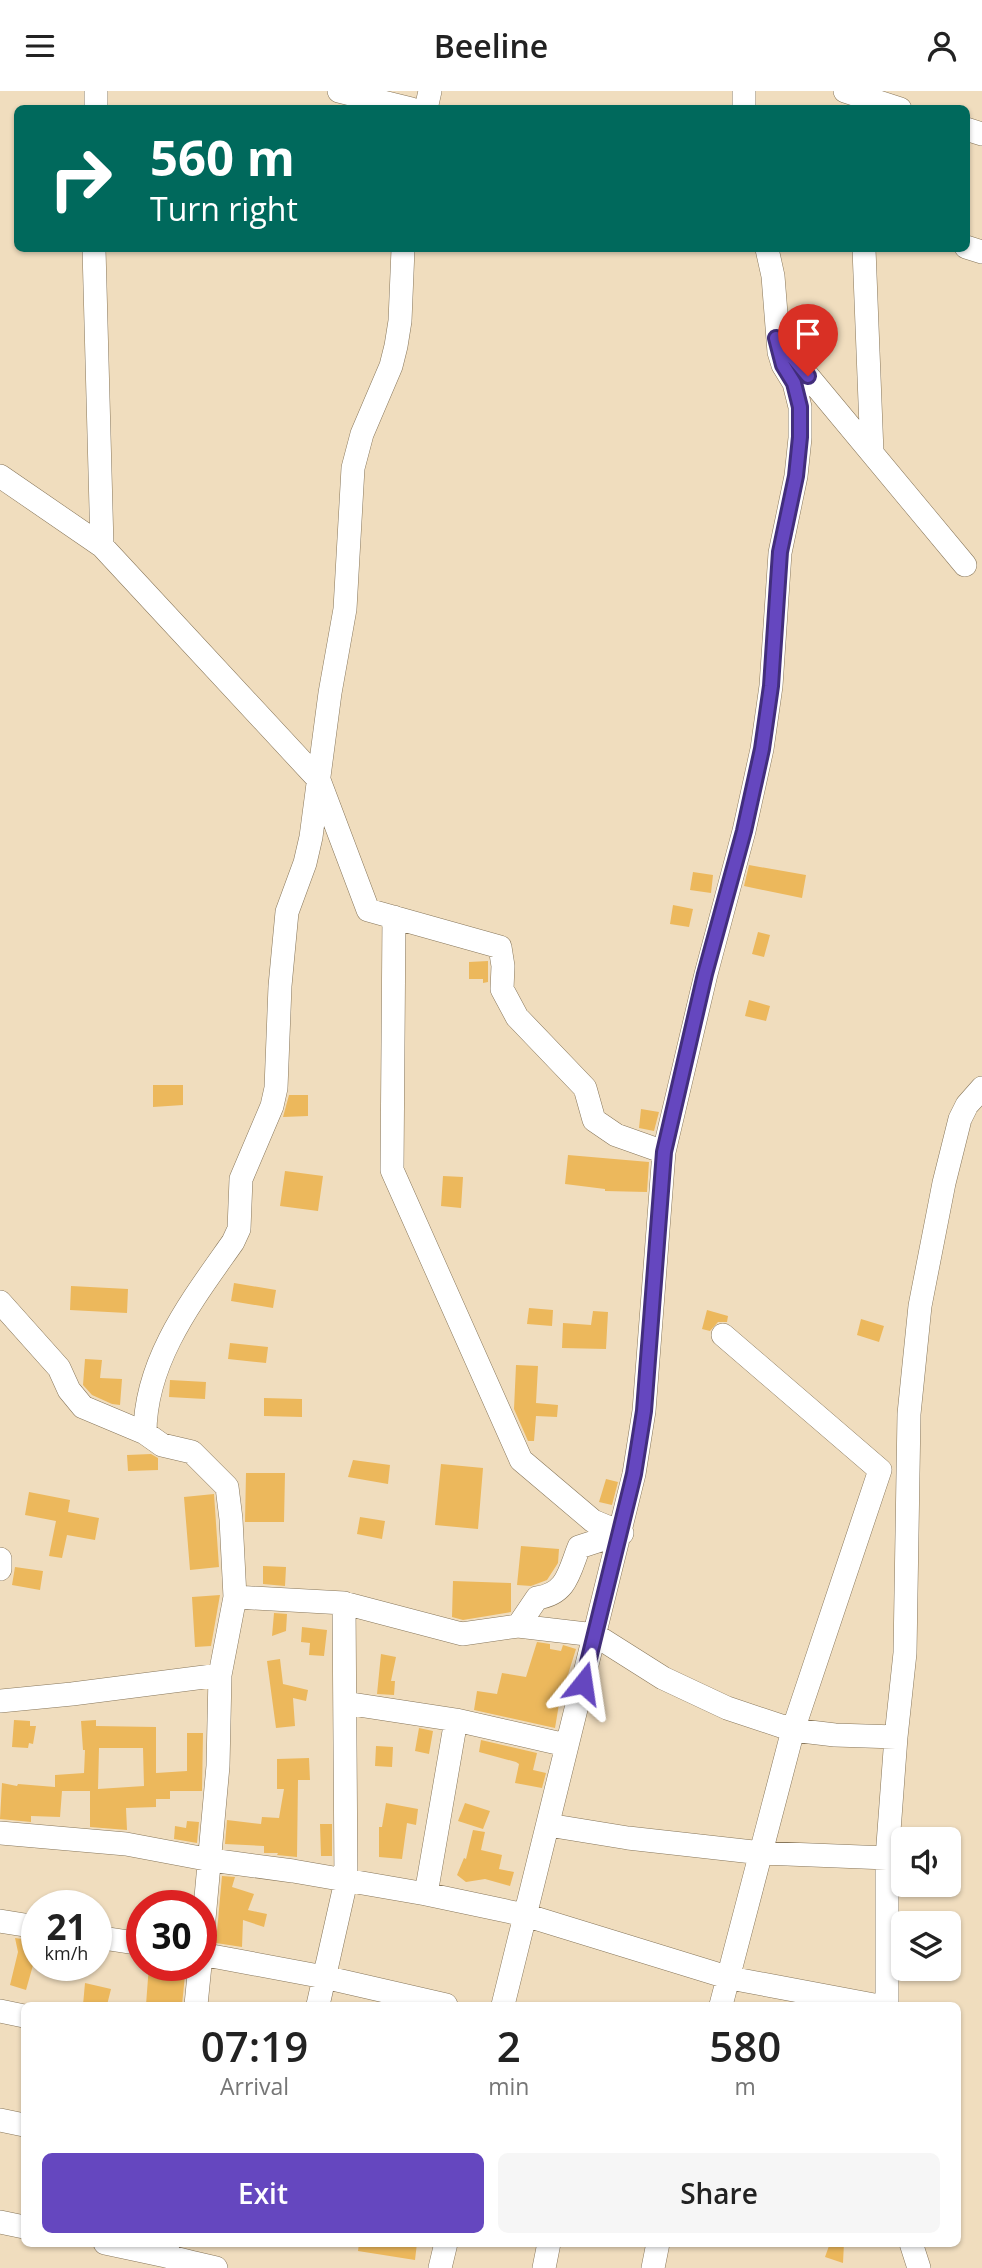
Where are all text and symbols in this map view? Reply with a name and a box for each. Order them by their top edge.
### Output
text: Beeline [434,24,548,67]
icon: menu [21,27,59,65]
icon: person [923,27,961,65]
text: 560 m [150,124,295,190]
icon: right [35,133,126,224]
text: Turn right [150,187,298,230]
pin [778,304,838,376]
icon: arrive [789,315,827,353]
position arrow [546,1646,620,1720]
map controls [891,1827,961,1981]
button: sound [891,1827,961,1897]
speed limit sign: 30 [126,1890,217,1981]
text: 21 [46,1903,87,1950]
button: layers [891,1911,961,1981]
text: km/h [45,1941,88,1965]
text: 07:19 [201,2017,308,2074]
text: 2 [497,2017,521,2074]
text: 580 [709,2017,781,2074]
text: Arrival [220,2070,289,2102]
text: min [488,2070,529,2102]
text: m [735,2070,756,2102]
button: Exit [42,2153,484,2233]
button: Share [498,2153,940,2233]

